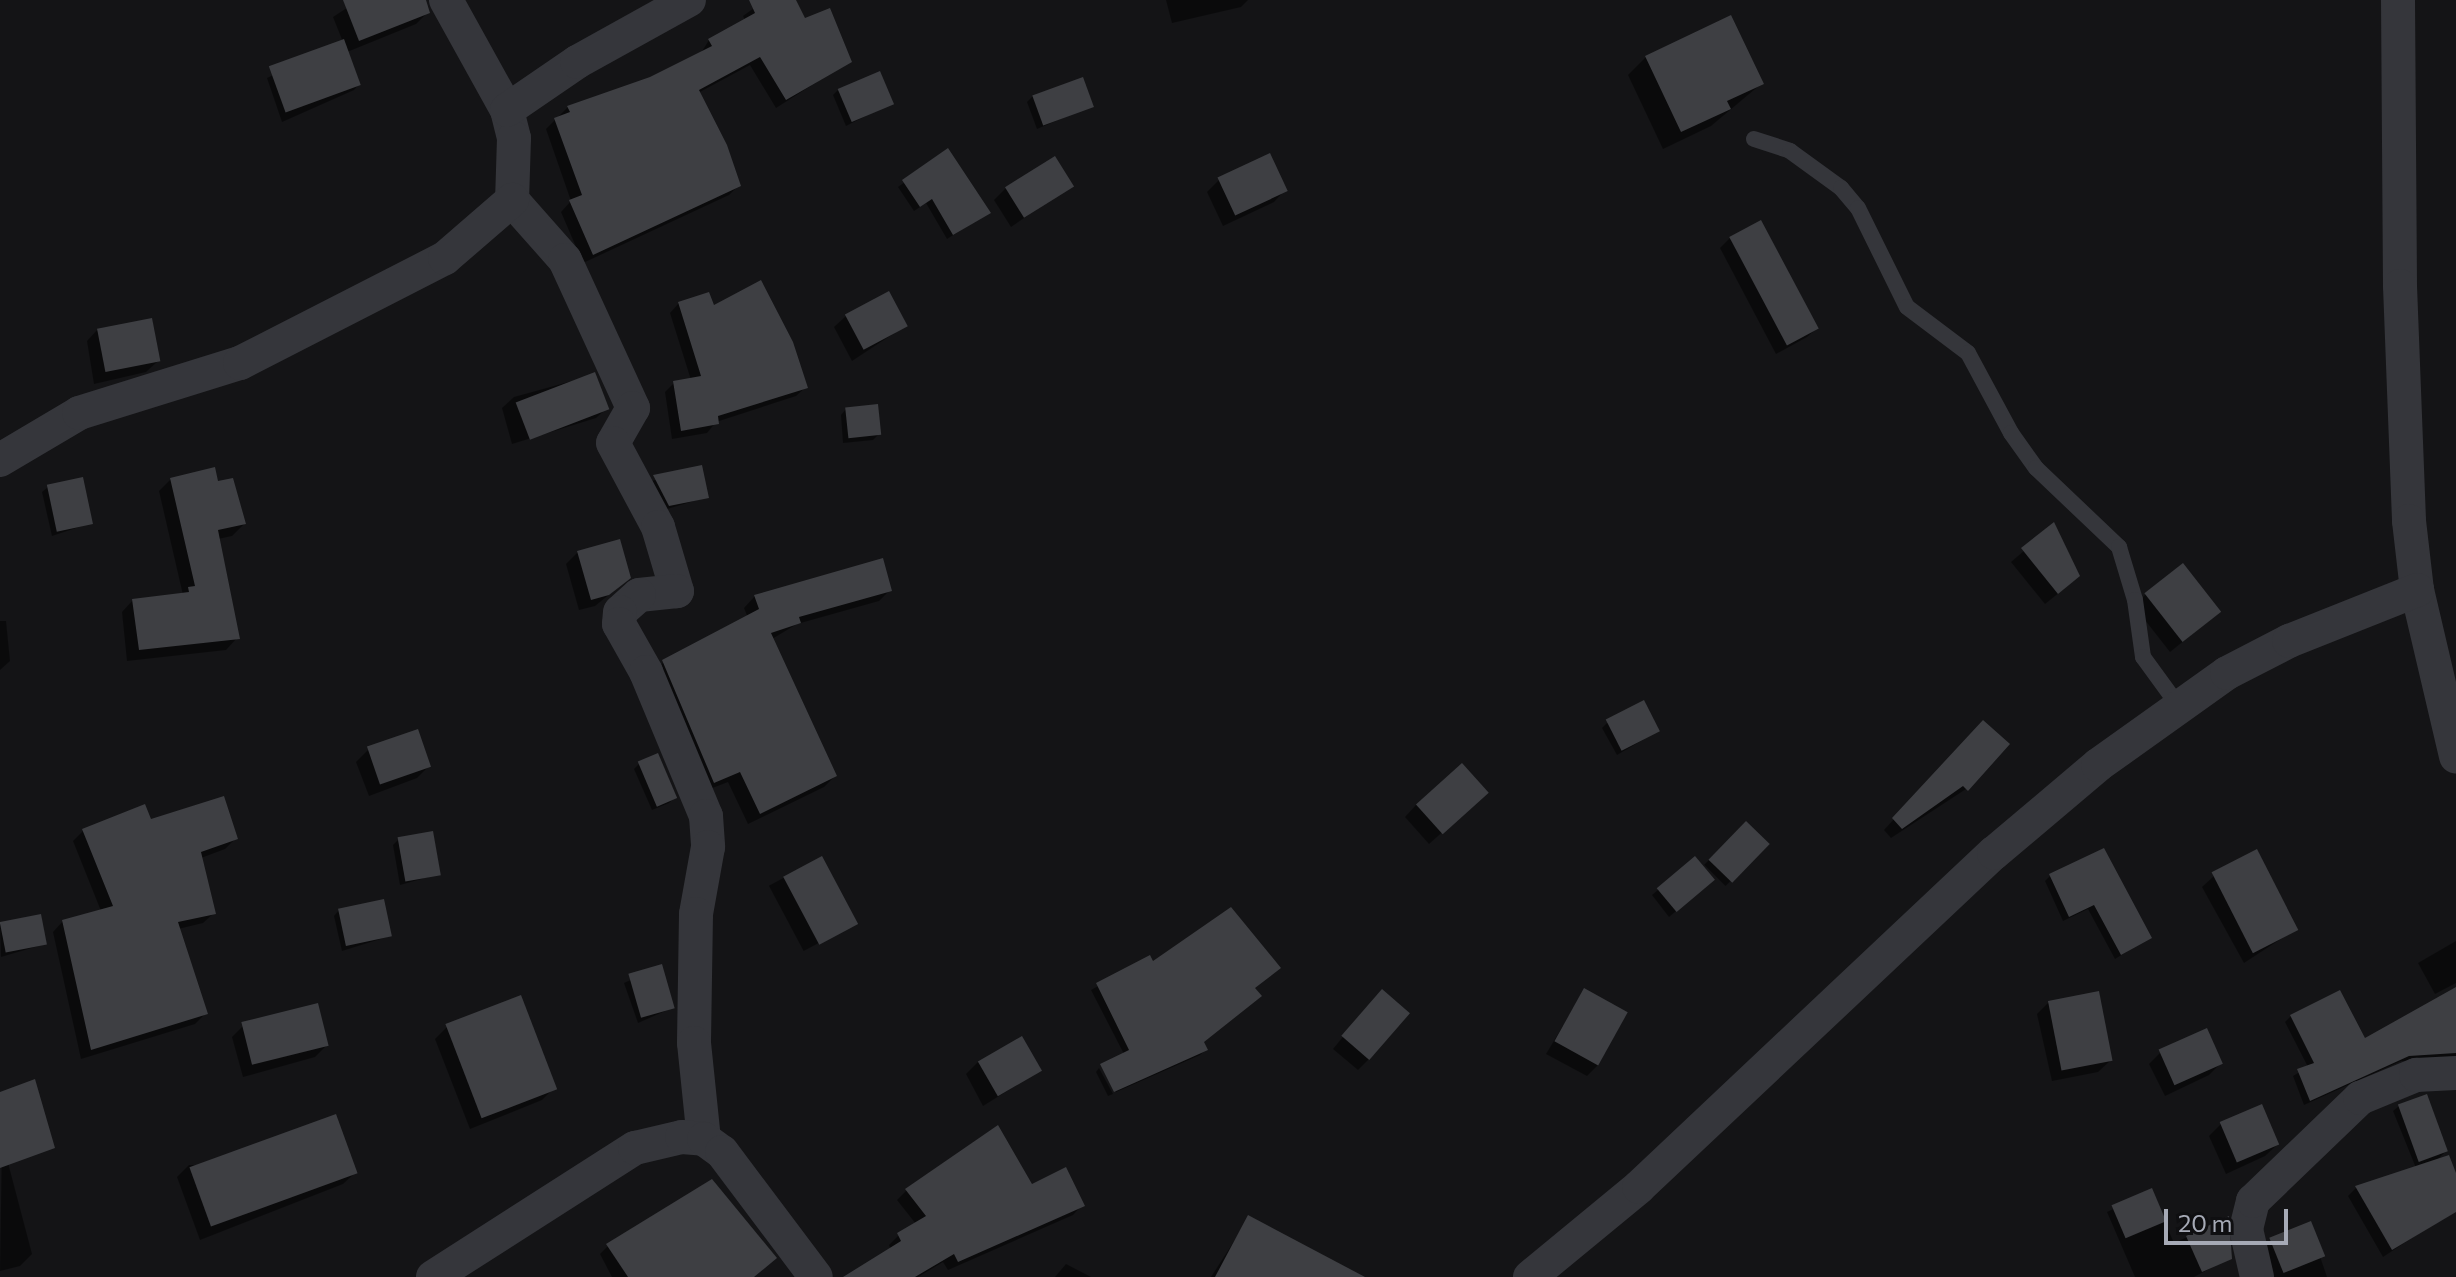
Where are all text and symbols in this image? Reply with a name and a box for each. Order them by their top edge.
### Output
scale bar [2168,1193,2292,1243]
text: 20 m [2178,1208,2232,1237]

